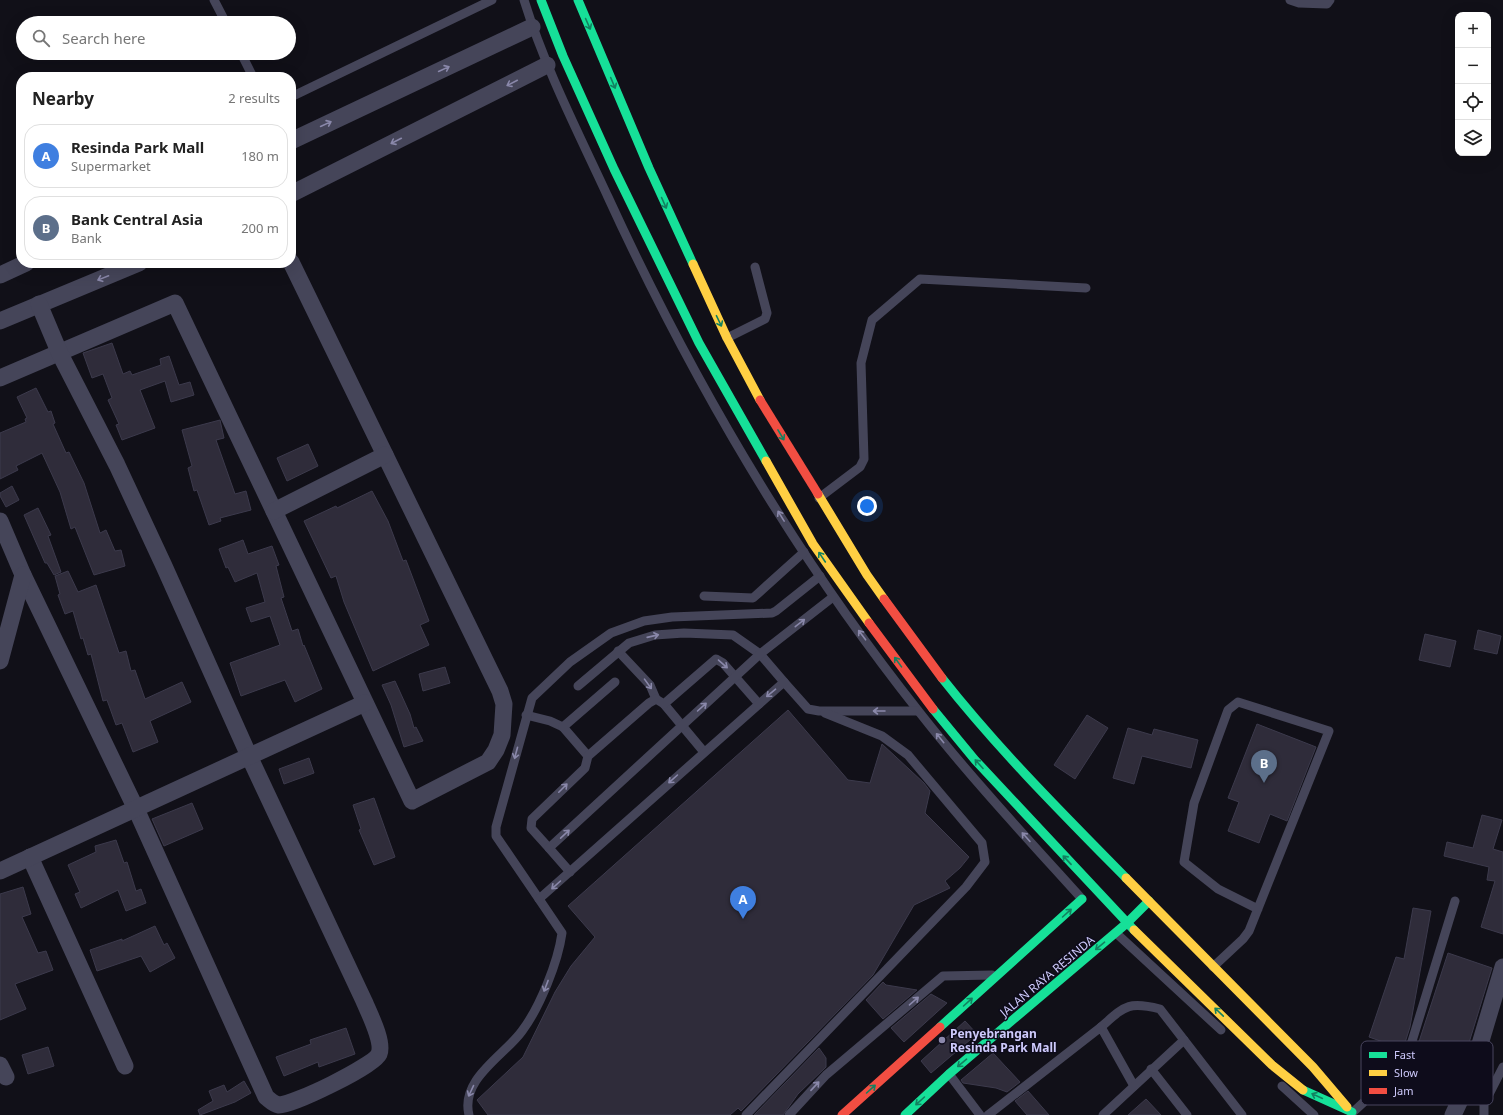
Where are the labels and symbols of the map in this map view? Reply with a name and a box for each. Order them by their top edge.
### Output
one-way arrow [585,17,592,29]
one-way arrow [438,64,450,72]
one-way arrow [610,77,617,89]
one-way arrow [506,79,518,87]
one-way arrow [320,120,332,127]
one-way arrow [390,138,402,145]
one-way arrow [661,196,668,208]
one-way arrow [98,275,110,282]
one-way arrow [716,315,723,327]
one-way arrow [777,429,785,441]
your location [857,496,877,516]
one-way arrow [777,510,786,521]
one-way arrow [818,552,826,563]
one-way arrow [795,618,806,627]
one-way arrow [857,630,866,641]
one-way arrow [646,632,659,640]
one-way arrow [894,657,903,668]
one-way arrow [718,659,728,669]
one-way arrow [644,679,652,690]
one-way arrow [766,689,776,698]
one-way arrow [696,703,706,712]
one-way arrow [873,707,886,715]
one-way arrow [936,733,945,744]
one-way arrow [512,746,519,759]
pin: B [1251,750,1277,783]
one-way arrow [974,759,984,769]
one-way arrow [668,775,679,784]
one-way arrow [558,783,568,793]
one-way arrow [560,829,570,838]
one-way arrow [1021,831,1030,842]
one-way arrow [1062,855,1072,865]
one-way arrow [550,880,561,889]
pin: A [730,886,756,919]
one-way arrow [1062,908,1072,917]
street label: JALAN RAYA RESINDA [995,931,1098,1021]
one-way arrow [1095,942,1105,951]
one-way arrow [541,979,549,991]
one-way arrow [908,997,919,1006]
one-way arrow [963,998,973,1007]
one-way arrow [1214,1007,1224,1017]
place label: Penyebrangan Resinda Park Mall [950,1025,1057,1056]
marker: Penyebrangan Resinda Park Mall [937,1035,947,1045]
legend [1361,1041,1493,1105]
text: Fast [1394,1047,1415,1062]
one-way arrow [956,1059,967,1068]
text: Slow [1394,1065,1418,1080]
one-way arrow [811,1081,820,1091]
text: Jam [1393,1083,1413,1098]
one-way arrow [866,1084,876,1094]
one-way arrow [467,1085,475,1097]
one-way arrow [1311,1092,1323,1099]
one-way arrow [915,1096,925,1105]

